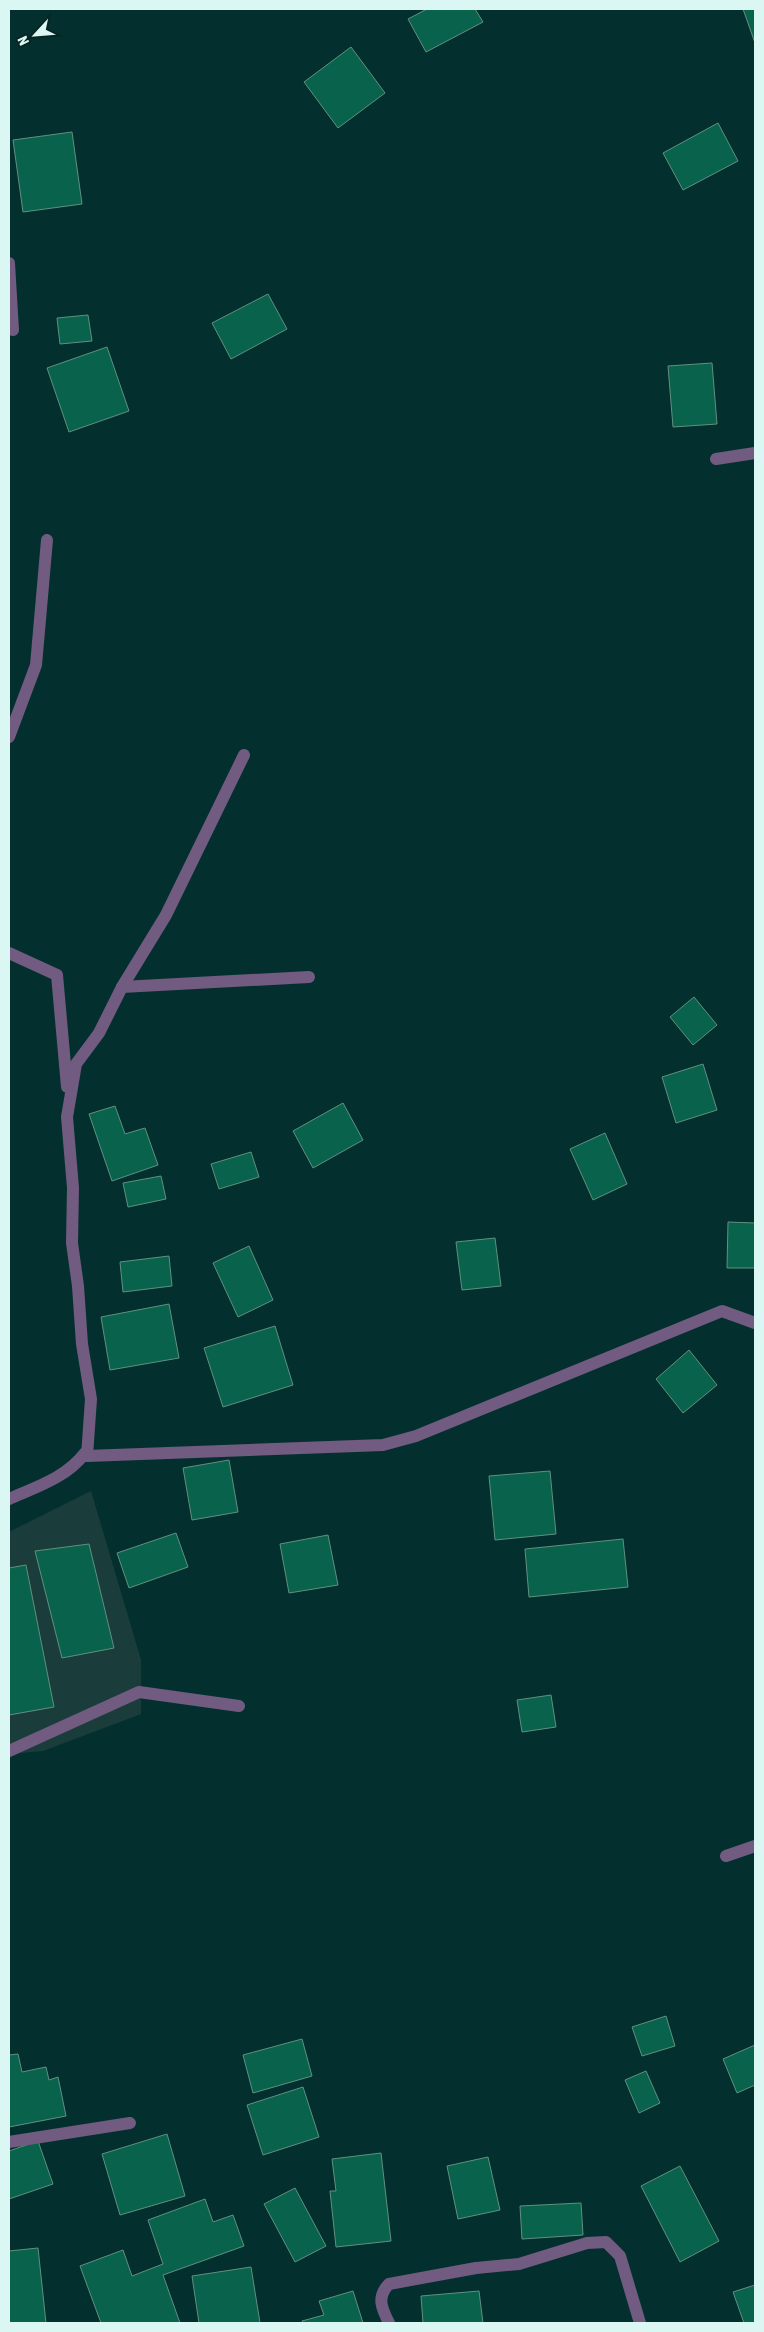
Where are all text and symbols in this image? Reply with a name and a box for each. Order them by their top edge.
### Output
north arrow [10,10,60,60]
text: N [14,33,32,48]

